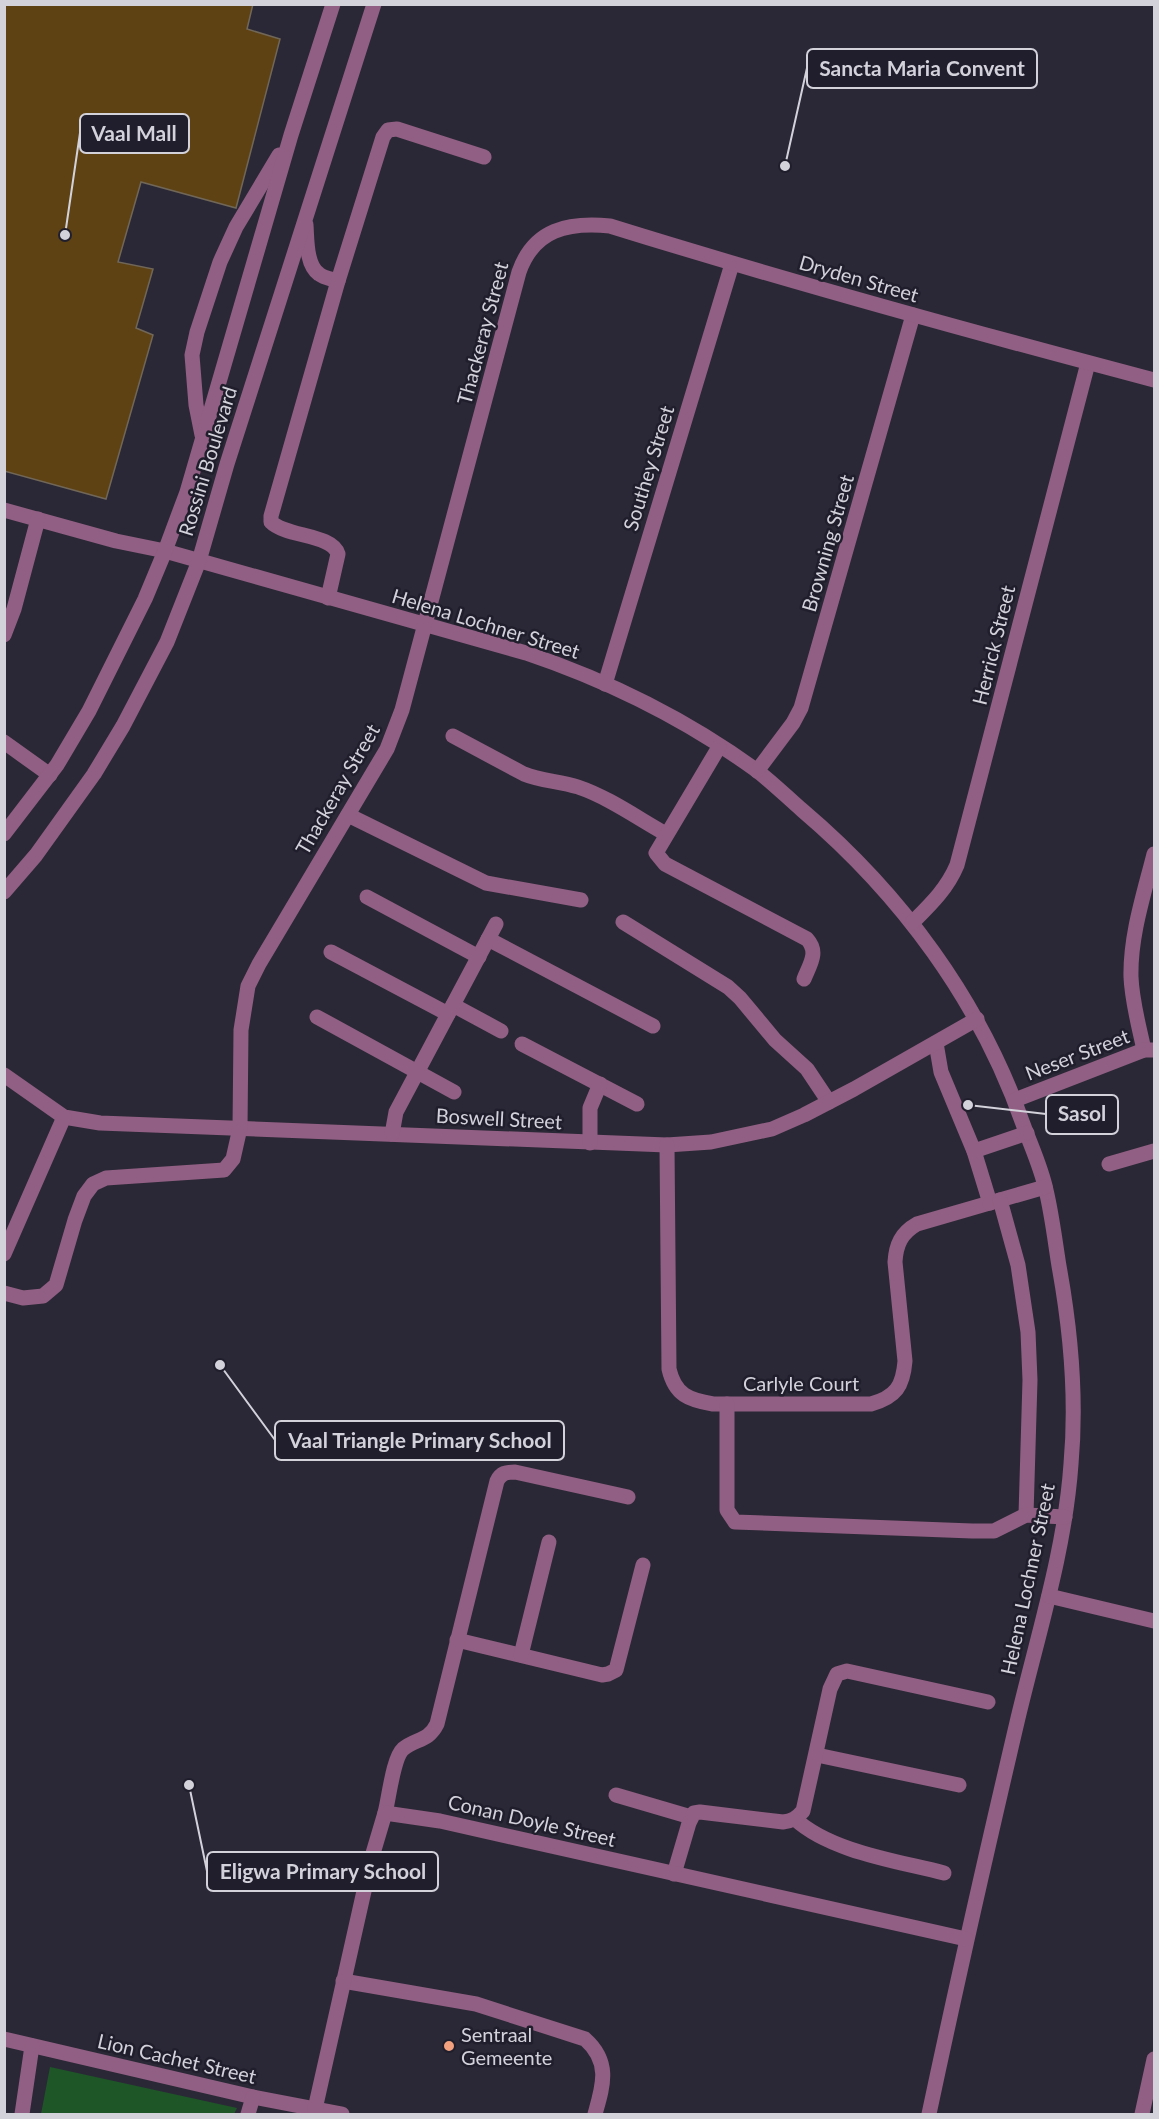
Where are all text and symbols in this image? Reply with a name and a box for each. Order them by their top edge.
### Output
callout: Sancta Maria Convent [807,49,1037,88]
text: Sancta Maria Convent [819,55,1025,80]
callout: Vaal Mall [80,114,189,153]
text: Vaal Mall [90,120,177,145]
street label: Dryden Street [797,250,921,306]
street label: Thackeray Street [451,259,513,407]
street label: Rossini Boulevard [173,383,241,539]
street label: Southey Street [618,403,678,533]
street label: Browning Street [796,472,858,614]
street label: Helena Lochner Street [389,583,583,663]
street label: Herrick Street [967,583,1019,707]
street label: Thackeray Street [290,719,384,859]
street label: Neser Street [1022,1023,1132,1085]
callout: Sasol [1046,1095,1118,1134]
text: Sasol [1058,1100,1106,1125]
street label: Boswell Street [435,1103,563,1133]
street label: Carlyle Court [743,1371,859,1395]
callout: Vaal Triangle Primary School [275,1421,564,1460]
text: Vaal Triangle Primary School [287,1427,552,1452]
street label: Helena Lochner Street [995,1481,1059,1677]
street label: Conan Doyle Street [446,1789,618,1851]
callout: Eligwa Primary School [207,1852,438,1891]
text: Eligwa Primary School [220,1858,426,1883]
place label: Sentraal Gemeente [461,2022,552,2069]
street label: Lion Cachet Street [95,2028,259,2088]
marker: Sentraal Gemeente [442,2039,456,2053]

